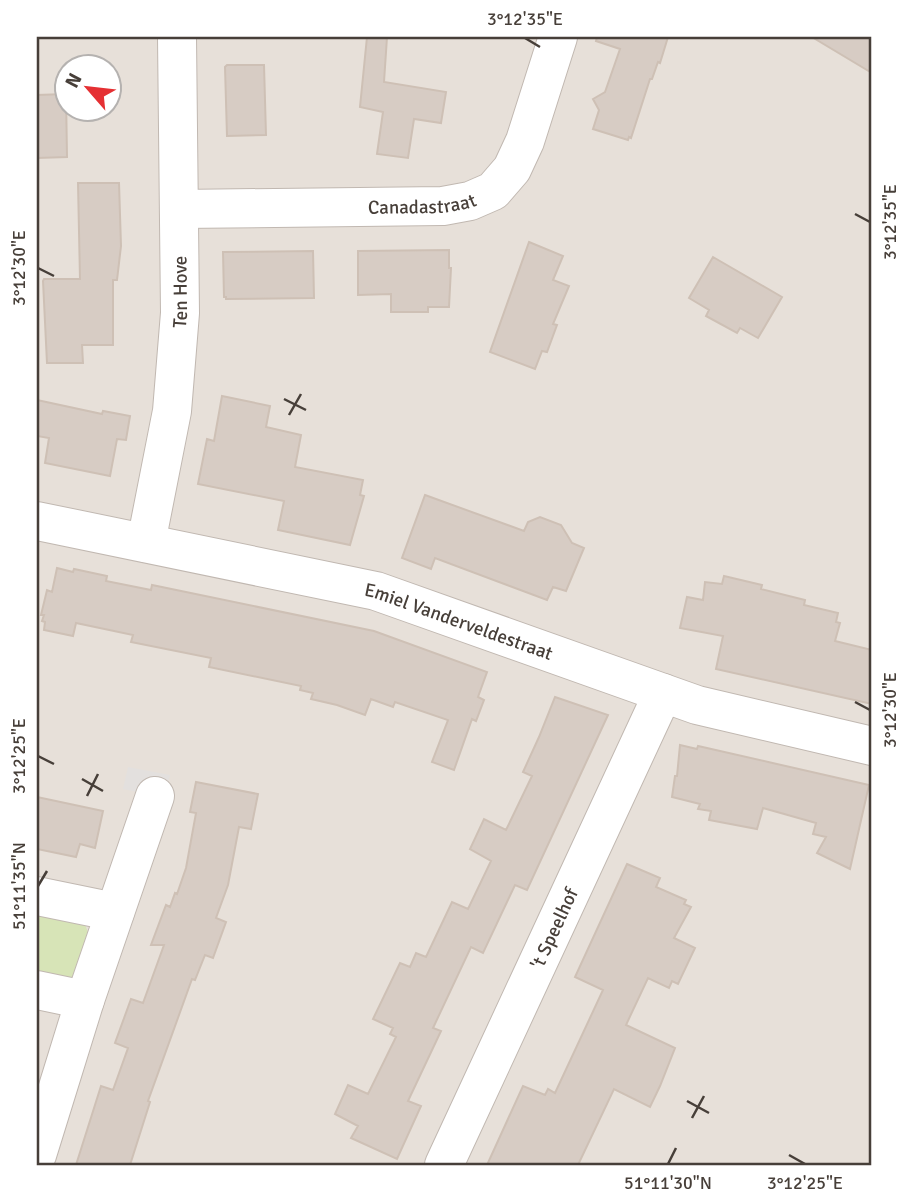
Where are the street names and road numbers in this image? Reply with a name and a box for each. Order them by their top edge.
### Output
street label: Canadastraat [368,189,481,220]
street label: Ten Hove [168,256,193,329]
street label: Emiel Vanderveldestraat [362,578,556,666]
street label: 't Speelhof [526,883,585,973]

